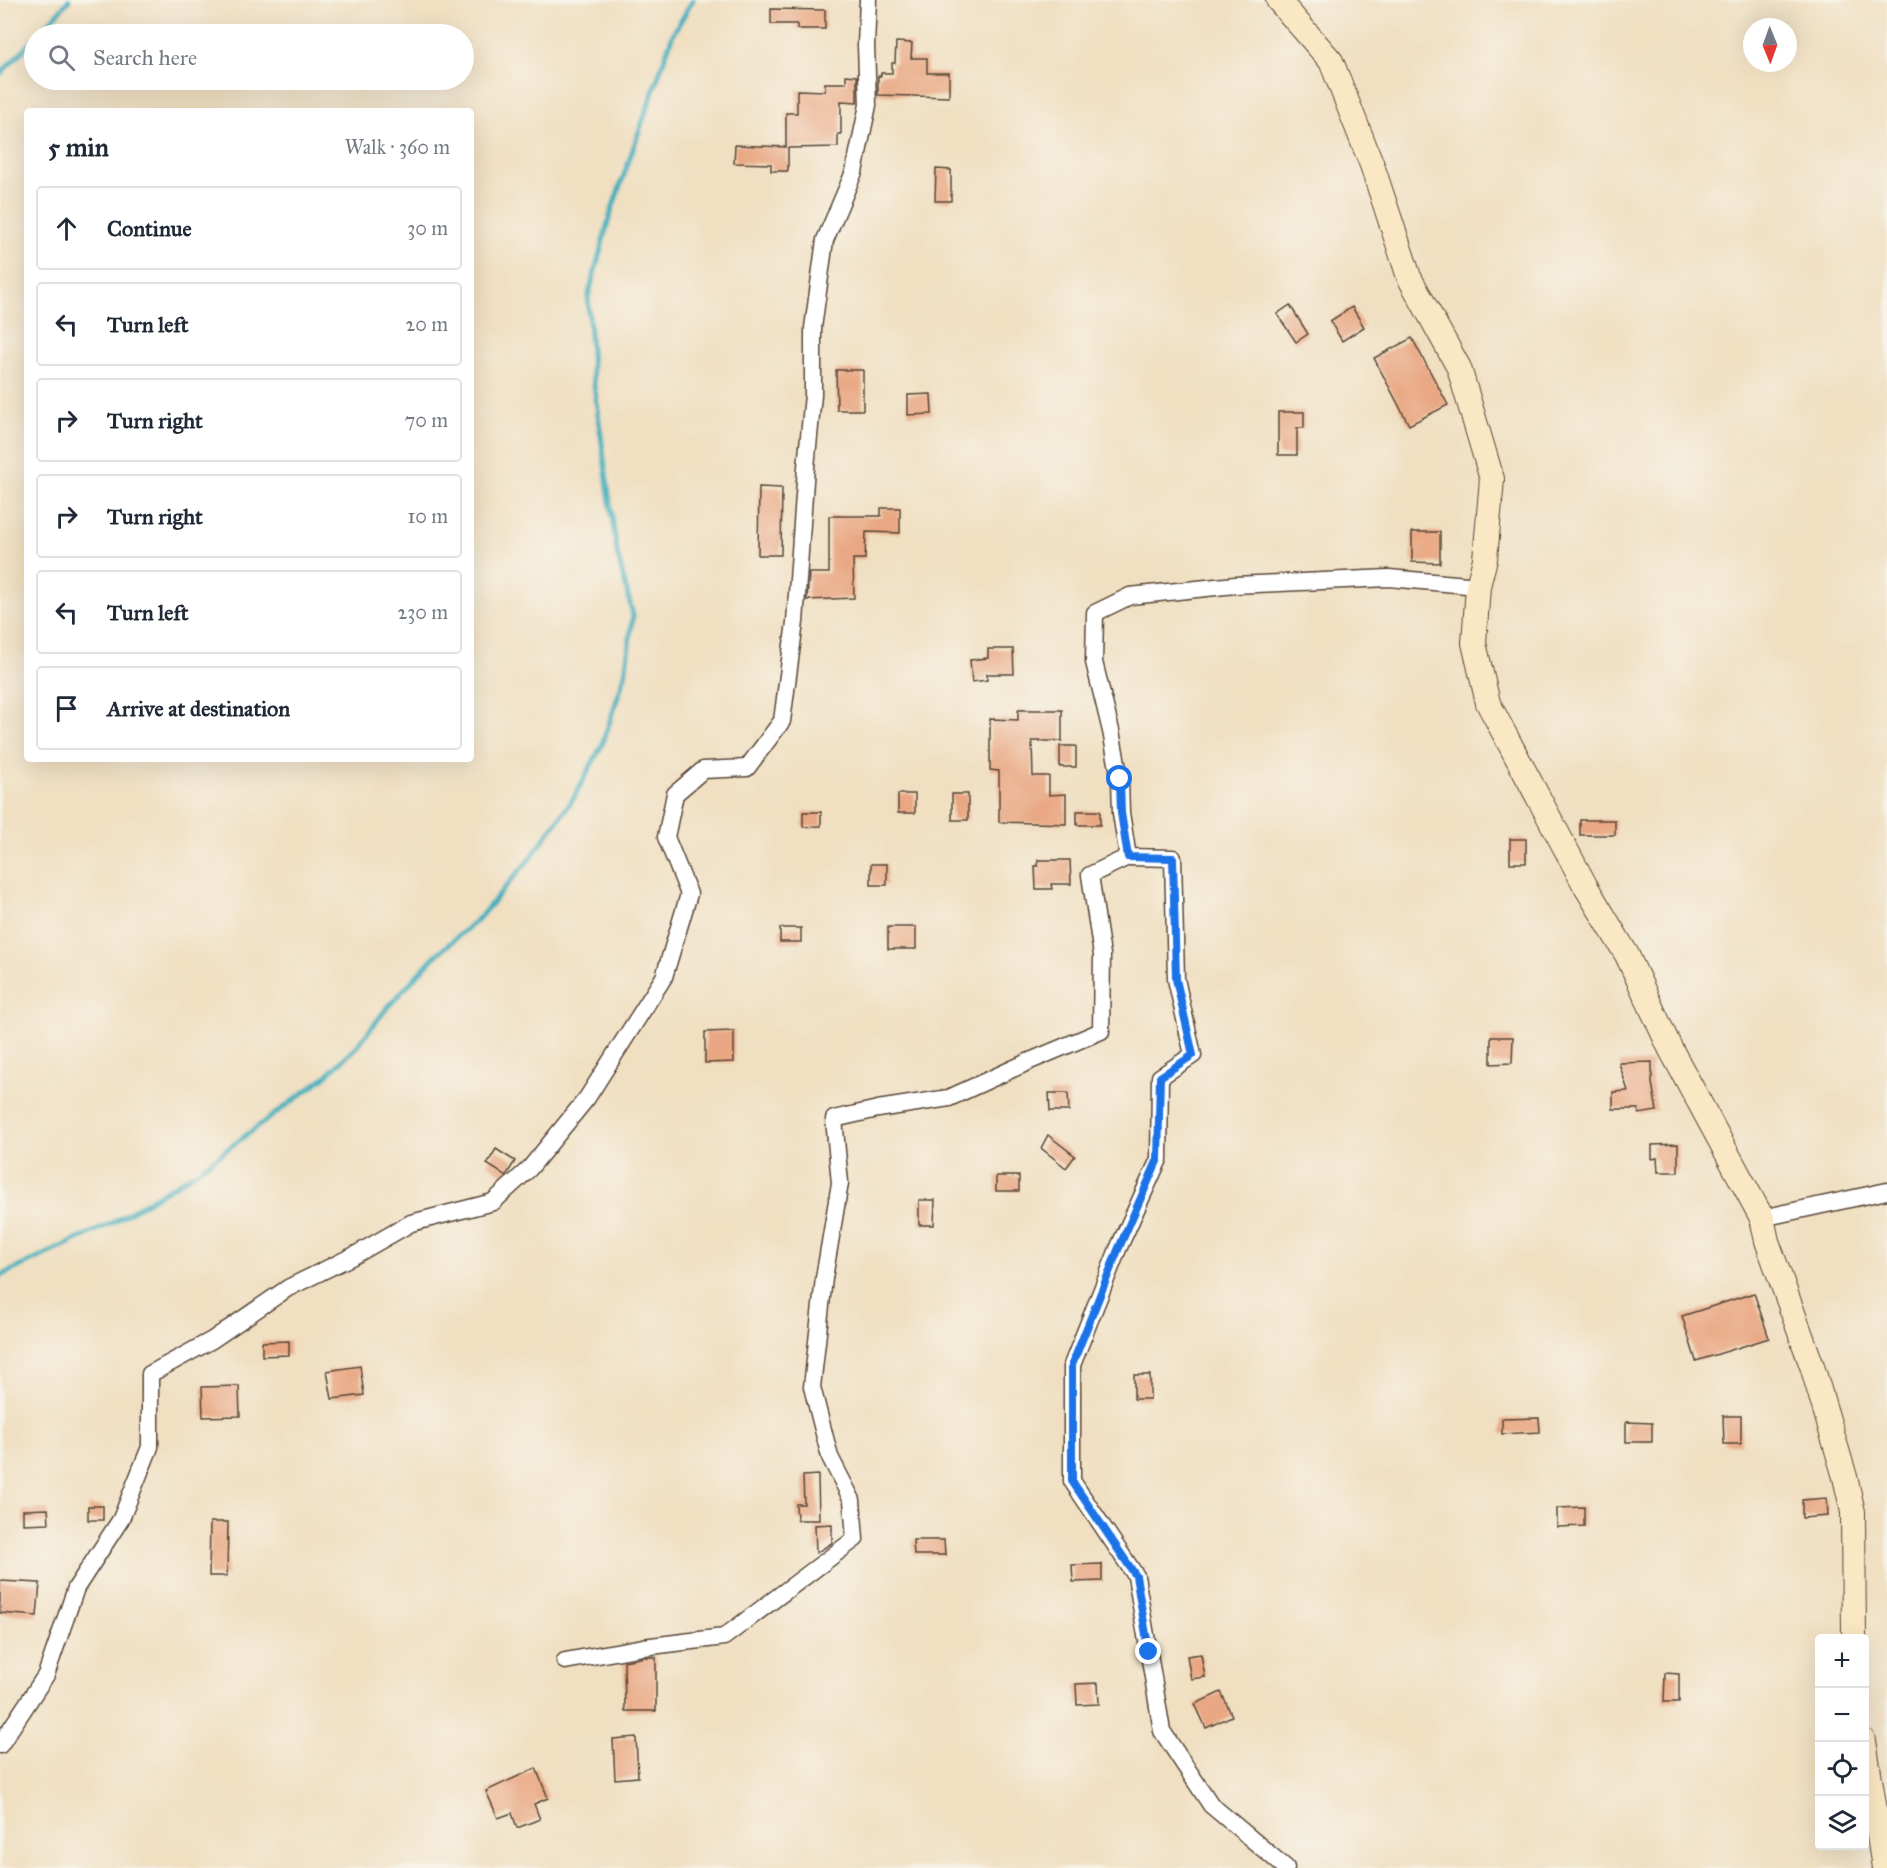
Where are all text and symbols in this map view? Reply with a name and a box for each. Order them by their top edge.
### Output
north arrow [1743,18,1797,72]
search box [24,24,474,90]
icon: search [45,41,78,74]
text: Search here [93,44,197,71]
text: 5 min [48,131,109,163]
text: Walk · 360 m [345,135,450,159]
icon: ahead [50,212,83,245]
text: Continue [107,215,192,242]
text: 30 m [407,216,448,240]
icon: left [50,308,83,341]
text: Turn left [107,311,189,338]
text: 20 m [405,312,448,336]
icon: right [50,404,83,437]
text: Turn right [107,407,203,434]
text: 70 m [405,408,448,432]
icon: right [50,500,83,533]
text: Turn right [107,503,203,530]
text: 10 m [407,504,448,528]
icon: left [50,596,83,629]
text: Turn left [107,599,189,626]
text: 230 m [397,600,448,624]
icon: arrive [50,692,83,725]
text: Arrive at destination [107,695,290,722]
route start [1106,765,1132,791]
map controls [1815,1634,1869,1850]
button: + [1815,1634,1869,1688]
route end [1135,1638,1161,1664]
button: − [1815,1688,1869,1742]
button: locate [1815,1742,1869,1796]
button: layers [1815,1796,1869,1850]

